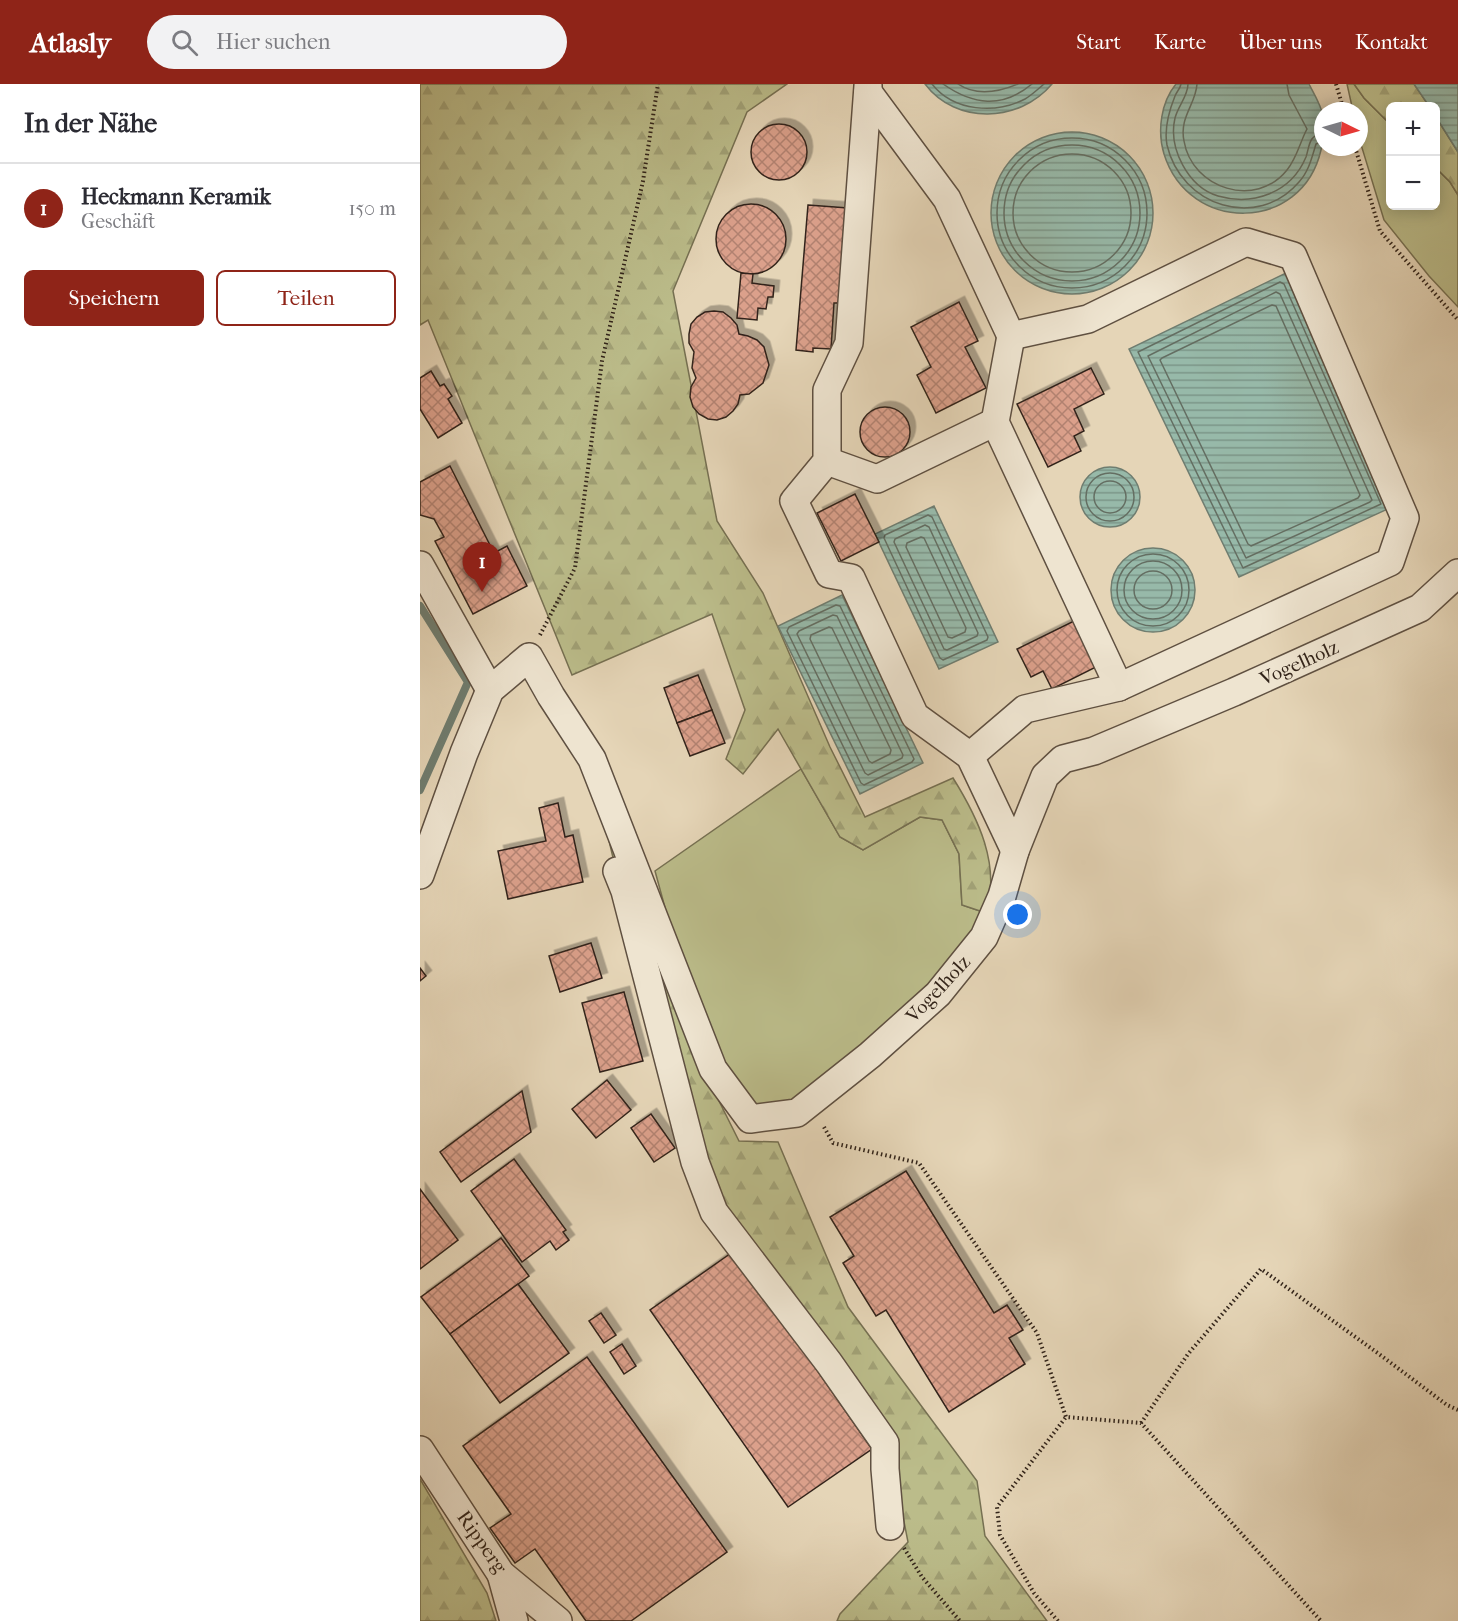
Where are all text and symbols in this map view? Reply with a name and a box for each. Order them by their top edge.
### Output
search box [147,15,567,69]
text: Atlasly [30,26,111,59]
icon: search [168,26,201,59]
text: Hier suchen [216,29,331,55]
text: Start [1076,30,1121,54]
text: Karte [1154,30,1206,54]
text: Über uns [1239,30,1322,54]
text: Kontakt [1355,30,1428,54]
north arrow [1314,102,1368,156]
map controls [1386,102,1440,210]
button: + [1386,102,1440,156]
text: In der Nähe [24,108,157,139]
button: − [1386,156,1440,210]
text: Heckmann Keramik [81,184,271,210]
text: 1 [40,197,47,220]
text: 150 m [348,197,396,220]
text: Geschäft [81,210,155,233]
button: Speichern [24,270,204,326]
button: Teilen [216,270,396,326]
pin: 1 [462,542,502,592]
street label: Vogelholz [1255,635,1342,691]
your location [1003,900,1032,929]
street label: Vogelholz [900,951,975,1028]
street label: Ripperg [452,1506,512,1578]

